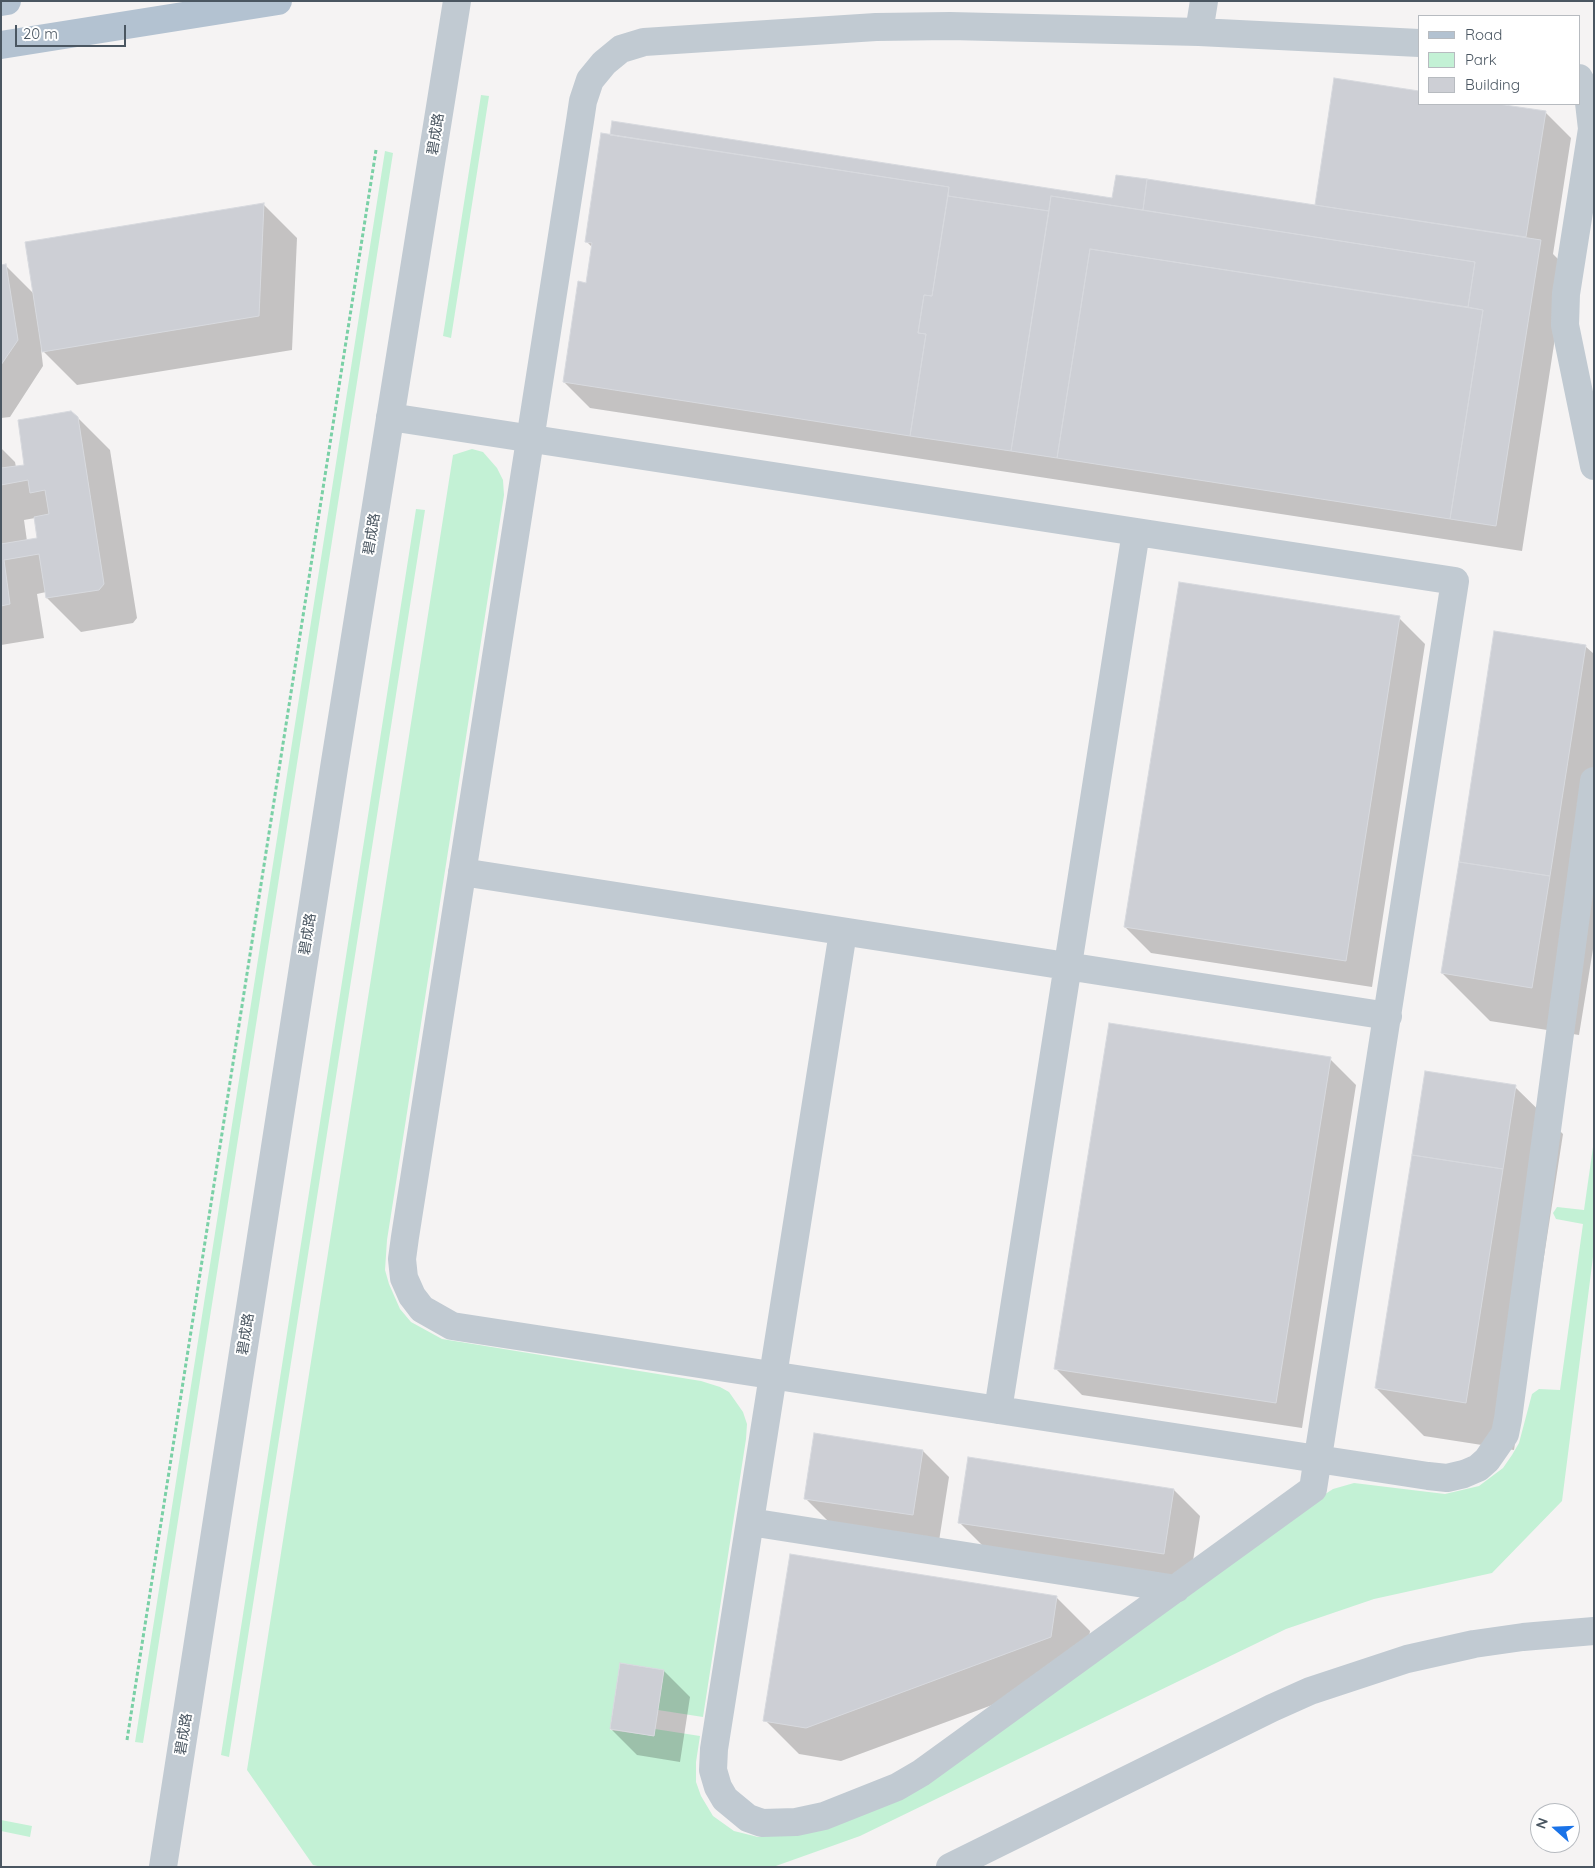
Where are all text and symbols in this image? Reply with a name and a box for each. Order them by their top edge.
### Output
scale bar [18,15,129,47]
legend [1418,15,1580,105]
text: 20 m [23,24,58,43]
text: Road [1465,25,1502,44]
text: Park [1465,50,1497,69]
text: Building [1465,75,1520,94]
street label: 碧成路 [424,112,448,156]
street label: 碧成路 [360,512,384,556]
street label: 碧成路 [296,912,320,956]
street label: 碧成路 [234,1312,258,1356]
street label: 碧成路 [172,1712,196,1756]
north arrow [1530,1803,1580,1853]
text: N [1532,1815,1552,1831]

